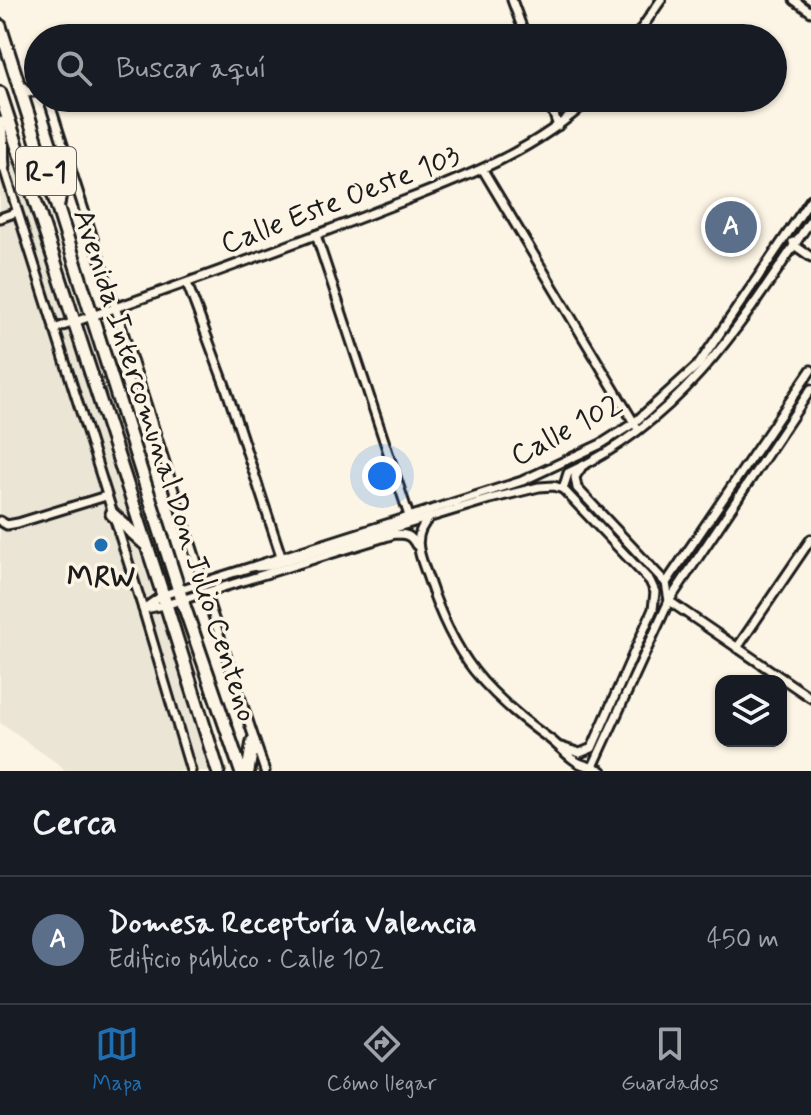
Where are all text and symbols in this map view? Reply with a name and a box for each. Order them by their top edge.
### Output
search box [24,24,787,112]
icon: search [52,46,96,90]
text: Buscar aquí [116,49,267,88]
street label: Calle Este Oeste 103 [215,137,466,264]
road number: R-1 [16,147,76,195]
pin: A [705,197,757,257]
street label: Avenida Intercomunal Don Julio Centeno [63,204,266,727]
street label: Calle 102 [504,385,629,476]
your location [362,456,402,496]
marker: MRW [92,536,110,554]
place label: MRW [67,558,135,597]
map controls [715,675,787,747]
button: layers [715,675,787,747]
text: Cerca [32,801,117,846]
text: Domesa Receptoría Valencia [108,904,477,943]
text: A [49,923,67,957]
text: 450 m [707,923,779,957]
text: Edificio público · Calle 102 [108,943,384,977]
tab: Mapa [92,1022,142,1098]
tab: Cómo llegar [327,1022,437,1098]
tab: Guardados [621,1022,719,1098]

